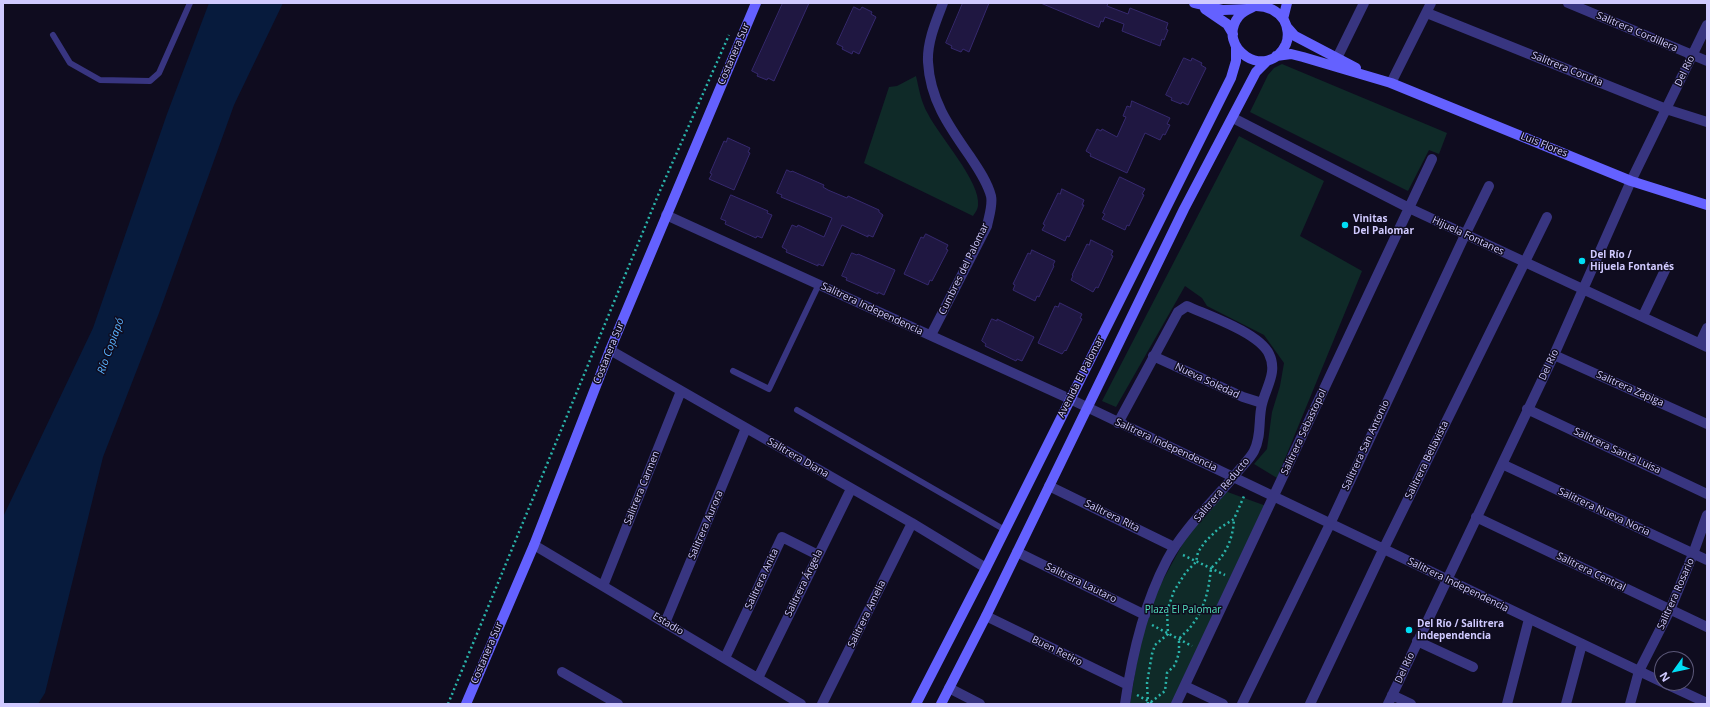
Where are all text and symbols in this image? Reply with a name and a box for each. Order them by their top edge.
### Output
street label: Salitrera Cordillera [1595,9,1679,55]
street label: Costanera Sur [716,21,752,87]
street label: Salitrera Coruña [1530,49,1604,89]
street label: Del Río [1672,54,1698,88]
street label: Luis Flores [1519,130,1569,160]
place label: Vinitas Del Palomar [1353,213,1414,236]
street label: Hijuela Fontanes [1430,214,1506,258]
marker: Vinitas Del Palomar [1340,220,1350,230]
street label: Cumbres del Palomar [937,221,991,317]
place label: Del Río / Hijuela Fontanés [1590,249,1674,272]
marker: Del Río / Hijuela Fontanés [1577,256,1587,266]
street label: Salitrera Independencia [819,280,925,338]
water label: Río Copiapó [95,316,127,376]
street label: Costanera Sur [591,320,627,386]
street label: Avenida El Palomar [1055,334,1107,420]
street label: Del Río [1537,348,1561,382]
street label: Nueva Soledad [1173,361,1241,401]
street label: Salitrera Zapiga [1594,369,1666,409]
street label: Salitrera Sebastopol [1279,387,1329,477]
street label: Salitrera San Antonio [1340,398,1392,492]
street label: Salitrera Independencia [1113,416,1219,474]
street label: Salitrera Bellavista [1403,419,1451,501]
street label: Salitrera Santa Luisa [1572,426,1662,476]
street label: Salitrera Diana [765,436,831,480]
street label: Salitrera Carmen [622,449,662,527]
street label: Salitrera Reducto [1192,455,1252,525]
street label: Salitrera Nueva Noria [1556,485,1652,539]
street label: Salitrera Aurora [686,489,726,561]
street label: Salitrera Rita [1083,498,1141,534]
street label: Salitrera Anita [743,547,781,611]
street label: Salitrera Ángela [783,547,825,619]
street label: Salitrera Central [1554,550,1628,594]
street label: Salitrera Independencia [1406,555,1510,615]
street label: Salitrera Rosario [1655,557,1697,631]
street label: Salitrera Lautaro [1043,561,1119,605]
street label: Salitrera Amelia [846,578,888,650]
park label: Plaza El Palomar [1145,604,1221,616]
street label: Estadio [650,610,686,638]
place label: Del Río / Salitrera Independencia [1417,618,1504,642]
street label: Costanera Sur [469,620,505,686]
marker: Del Río / Salitrera Independencia [1404,625,1414,635]
street label: Buen Retiro [1030,634,1084,668]
street label: Del Río [1393,651,1417,685]
north arrow [1654,651,1694,691]
text: N [1656,669,1673,685]

